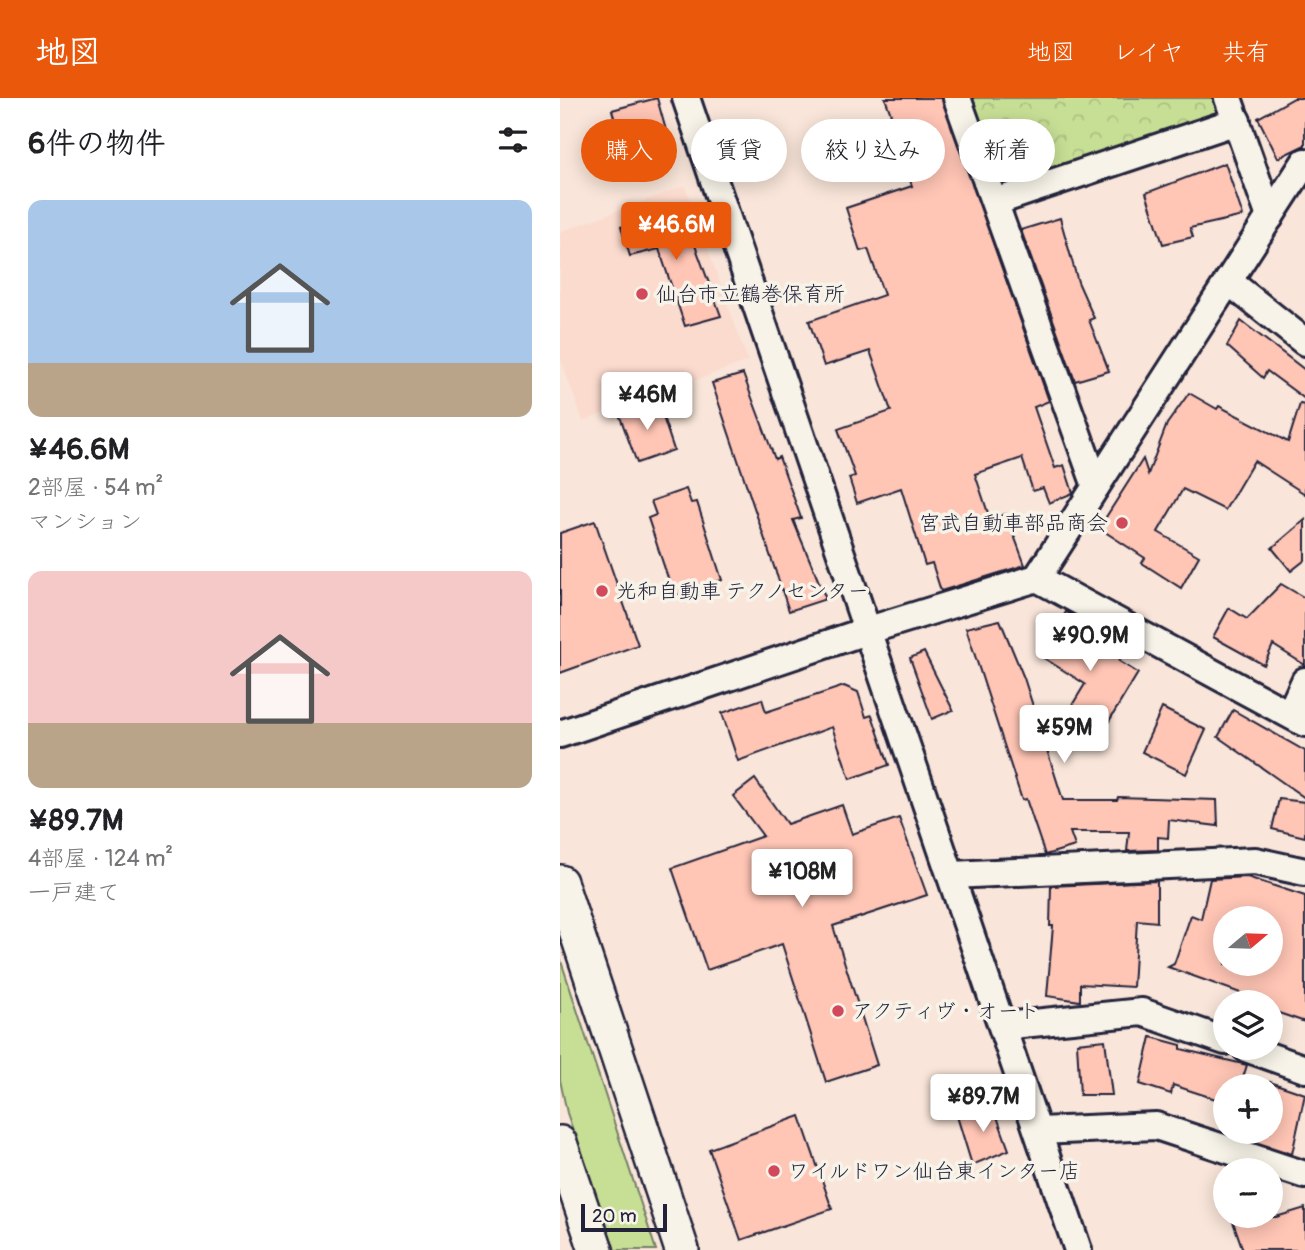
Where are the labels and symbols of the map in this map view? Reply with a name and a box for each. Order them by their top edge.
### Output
pin: ¥46.6M [619,202,733,262]
place label: 仙台市立鶴巻保育所 [656,281,845,308]
marker: 仙台市立鶴巻保育所 [634,286,650,302]
pin: ¥46M [606,372,688,432]
place label: 宮武自動車部品商会 [919,510,1108,537]
marker: 宮武自動車部品商会 [1114,515,1130,531]
place label: 光和自動車 テクノセンター [616,578,869,605]
marker: 光和自動車 テクノセンター [594,583,610,599]
pin: ¥90.9M [1033,614,1147,673]
pin: ¥59M [1023,706,1105,765]
pin: ¥108M [753,850,851,909]
north arrow [1213,906,1283,976]
place label: アクティヴ・オート [852,998,1040,1025]
marker: アクティヴ・オート [830,1003,846,1019]
pin: ¥89.7M [926,1074,1040,1134]
place label: ワイルドワン仙台東インター店 [788,1158,1080,1185]
marker: ワイルドワン仙台東インター店 [766,1163,782,1179]
scale bar [581,1201,667,1233]

